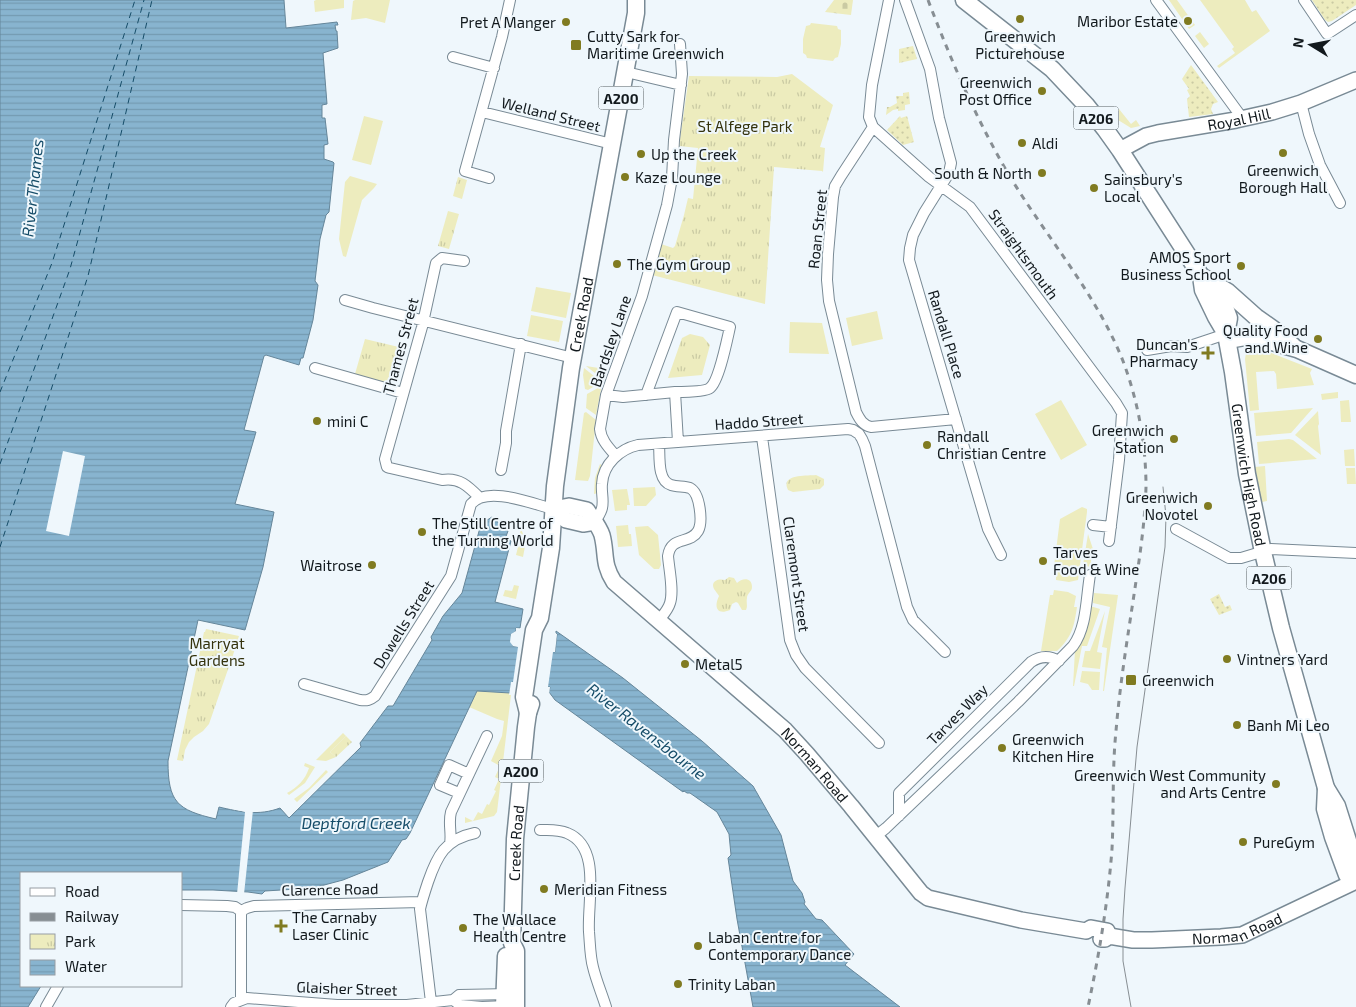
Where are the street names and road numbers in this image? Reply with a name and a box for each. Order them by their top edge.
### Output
road number: A200 [598,86,644,110]
street label: Welland Street [500,93,603,135]
street label: Royal Hill [1206,104,1273,134]
road number: A206 [1074,106,1118,130]
street label: Roan Street [804,188,830,270]
street label: Straightsmouth [985,205,1063,303]
street label: Creek Road [565,276,596,354]
street label: Randall Place [925,287,969,381]
street label: Bardsley Lane [586,293,634,389]
street label: Thames Street [378,295,422,396]
street label: Greenwich High Road [1228,402,1271,548]
street label: Haddo Street [714,409,804,433]
street label: Claremont Street [780,515,814,633]
road number: A206 [1246,566,1292,590]
street label: Dowells Street [369,576,437,671]
street label: Tarves Way [923,680,991,748]
street label: Norman Road [778,723,853,806]
road number: A200 [498,759,544,782]
street label: Creek Road [505,804,527,881]
street label: Clarence Road [281,879,379,899]
street label: Norman Road [1192,908,1285,947]
street label: Glaisher Street [296,977,398,999]

